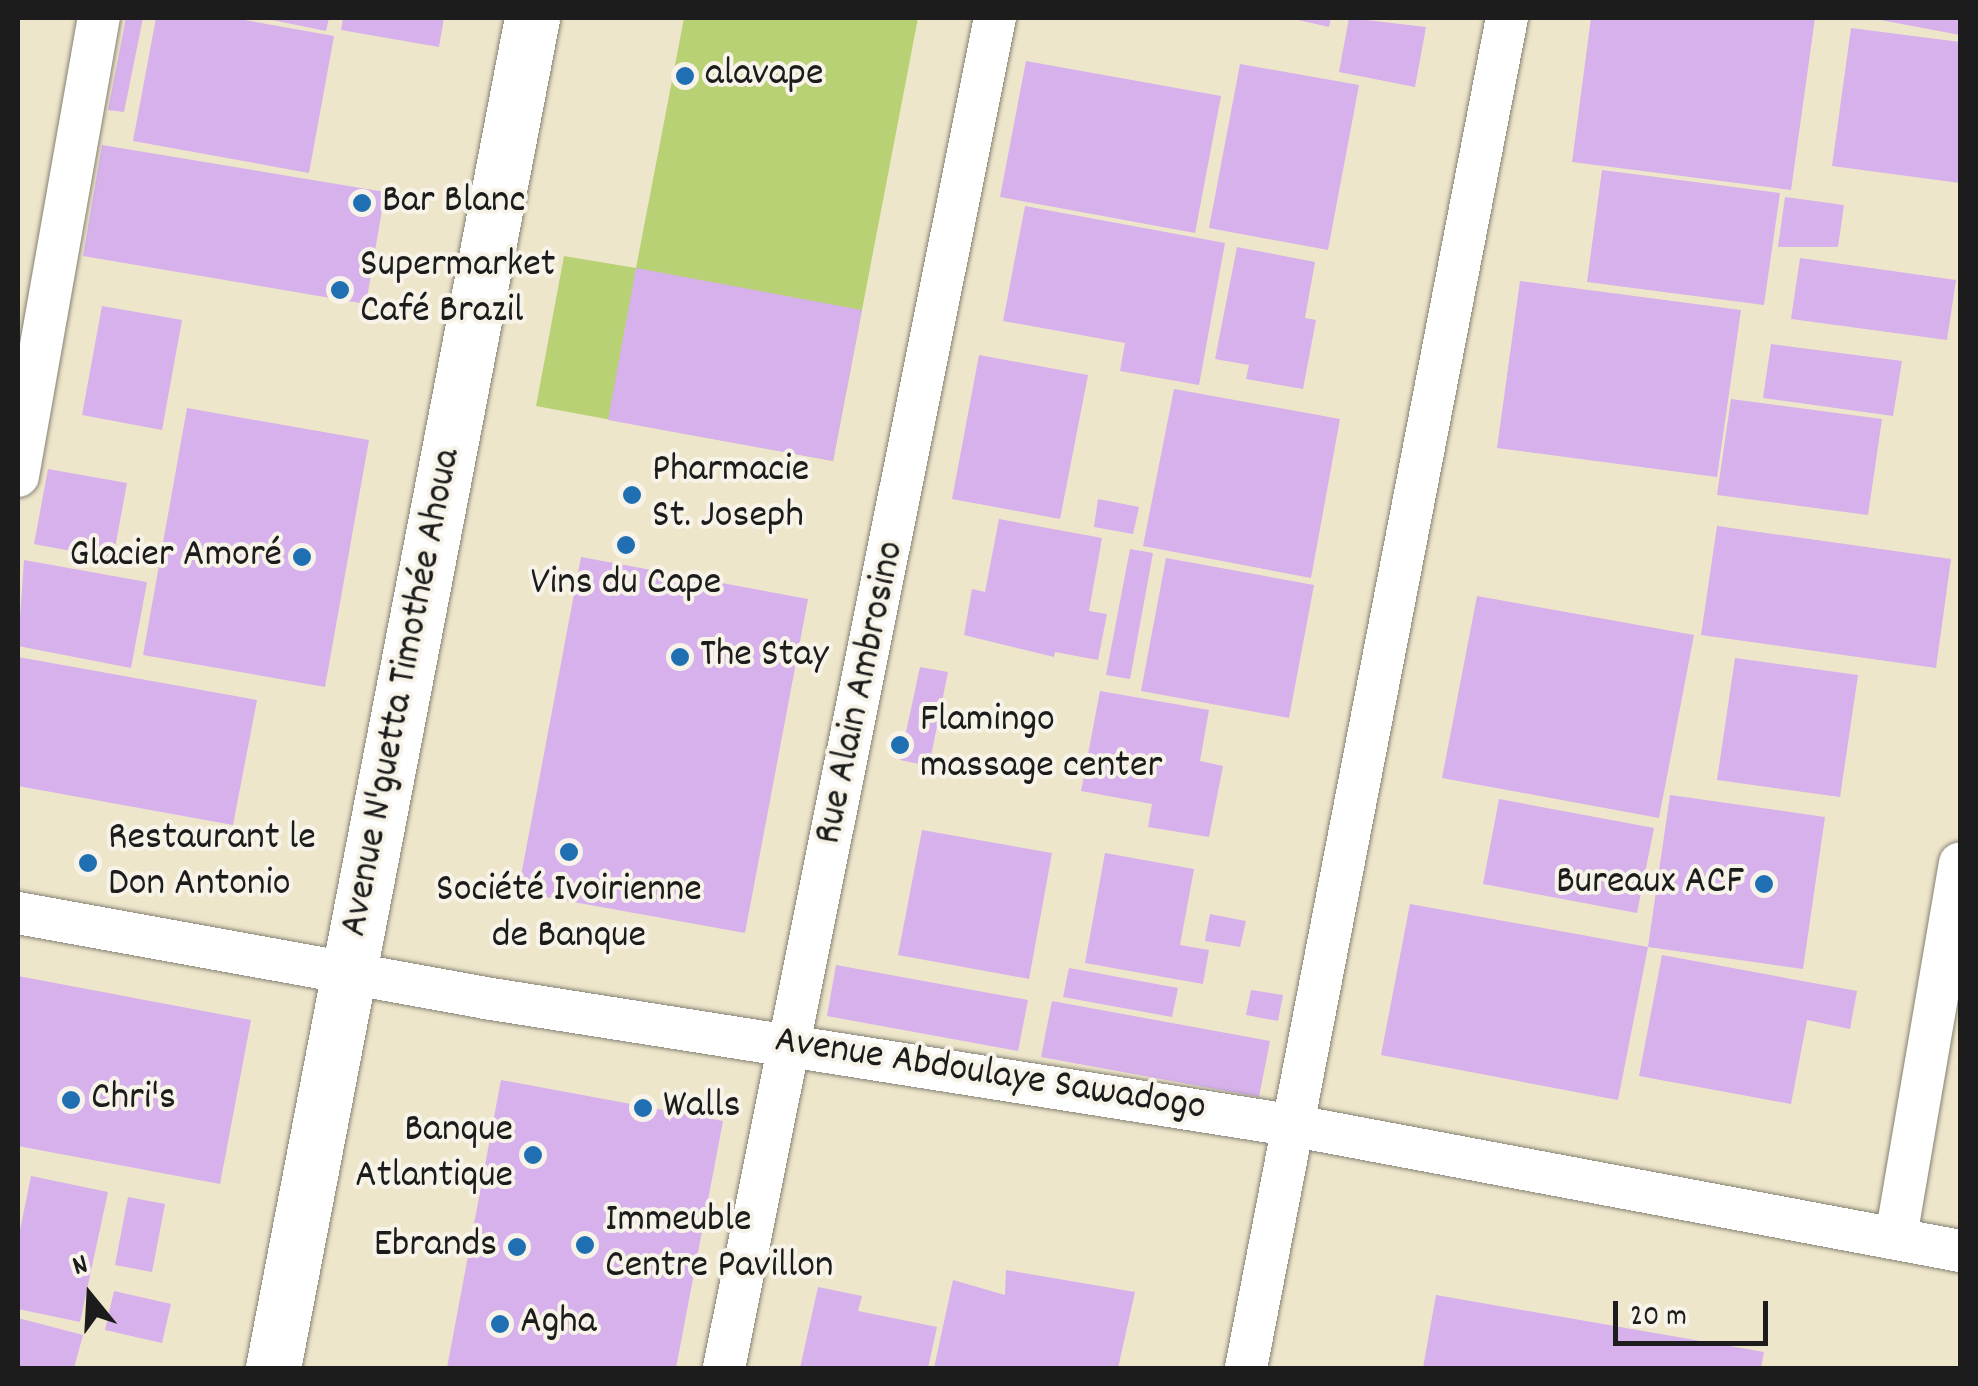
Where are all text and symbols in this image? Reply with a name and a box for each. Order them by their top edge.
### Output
place label: alavape [705,52,824,100]
marker: alavape [674,65,696,87]
place label: Bar Blanc [382,179,526,227]
marker: Bar Blanc [351,192,373,214]
place label: Supermarket Café Brazil [360,243,556,337]
marker: Supermarket Café Brazil [329,279,351,301]
street label: Avenue N'guetta Timothée Ahoua [332,445,474,941]
place label: Pharmacie St. Joseph [652,448,809,542]
marker: Pharmacie St. Joseph [621,484,643,506]
place label: Glacier Amoré [69,533,282,581]
marker: Vins du Cape [615,534,637,556]
street label: Rue Alain Ambrosino [806,537,918,849]
marker: Glacier Amoré [291,546,313,568]
place label: Vins du Cape [531,561,721,609]
place label: The Stay [700,633,828,681]
marker: The Stay [669,646,691,668]
place label: Flamingo massage center [920,698,1162,792]
marker: Flamingo massage center [889,734,911,756]
place label: Restaurant le Don Antonio [108,816,316,910]
marker: Société Ivoirienne de Banque [558,841,580,863]
marker: Restaurant le Don Antonio [77,852,99,874]
place label: Bureaux ACF [1556,860,1744,908]
place label: Société Ivoirienne de Banque [436,868,702,962]
marker: Bureaux ACF [1753,873,1775,895]
street label: Avenue Abdoulaye Sawadogo [771,1018,1209,1134]
place label: Chri's [91,1076,176,1124]
place label: Walls [663,1084,741,1132]
marker: Chri's [60,1089,82,1111]
marker: Walls [632,1097,654,1119]
place label: Banque Atlantique [355,1108,513,1202]
marker: Banque Atlantique [522,1144,544,1166]
place label: Immeuble Centre Pavillon [605,1198,833,1292]
place label: Ebrands [374,1223,497,1271]
marker: Immeuble Centre Pavillon [574,1234,596,1256]
marker: Ebrands [506,1236,528,1258]
north arrow [40,1246,140,1346]
text: N [68,1246,93,1289]
scale bar [1618,1281,1773,1343]
text: 20 m [1630,1297,1687,1340]
place label: Agha [520,1300,596,1348]
marker: Agha [489,1313,511,1335]

